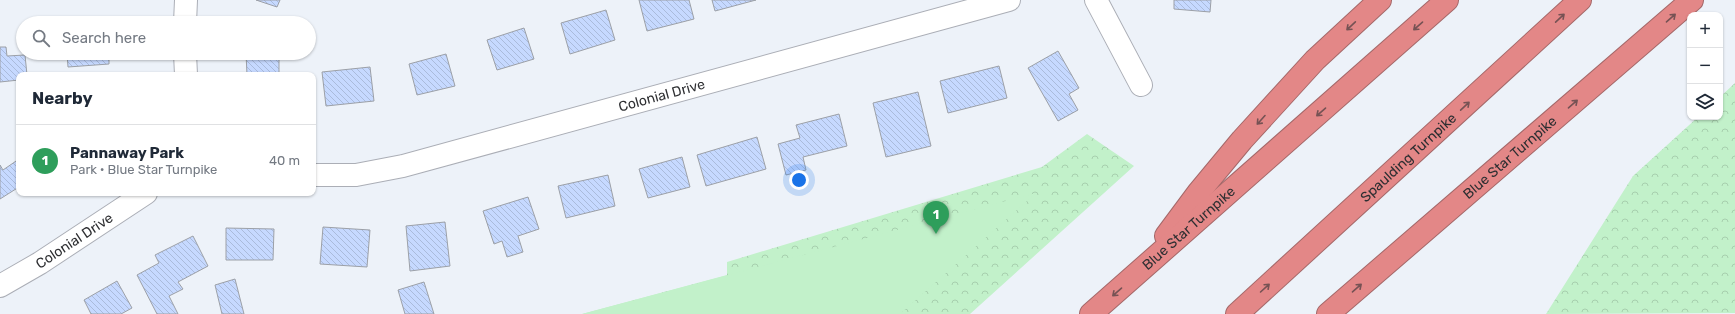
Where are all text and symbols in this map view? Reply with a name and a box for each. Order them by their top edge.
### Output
map controls [1687,12,1723,120]
button: + [1687,12,1723,48]
one-way arrow [1555,13,1566,22]
one-way arrow [1666,14,1676,23]
search box [16,16,316,60]
one-way arrow [1413,21,1423,30]
one-way arrow [1346,22,1357,31]
icon: search [30,27,52,49]
text: Search here [62,29,146,47]
button: − [1687,48,1723,84]
street label: Colonial Drive [617,76,707,116]
button: layers [1687,84,1723,120]
text: Nearby [32,88,93,108]
one-way arrow [1568,99,1578,108]
one-way arrow [1460,101,1470,110]
one-way arrow [1315,107,1326,116]
street label: Spaulding Turnpike [1357,109,1460,206]
street label: Blue Star Turnpike [1460,112,1560,203]
one-way arrow [1257,114,1266,124]
text: Pannaway Park [70,144,184,162]
text: 1 [42,153,48,168]
text: 40 m [269,153,300,168]
text: Park · Blue Star Turnpike [70,162,217,177]
your location [789,170,809,190]
street label: Blue Star Turnpike [1139,183,1239,274]
pin: 1 [923,201,949,234]
street label: Colonial Drive [33,209,116,273]
one-way arrow [1260,284,1270,293]
one-way arrow [1352,284,1363,293]
one-way arrow [1111,287,1122,296]

